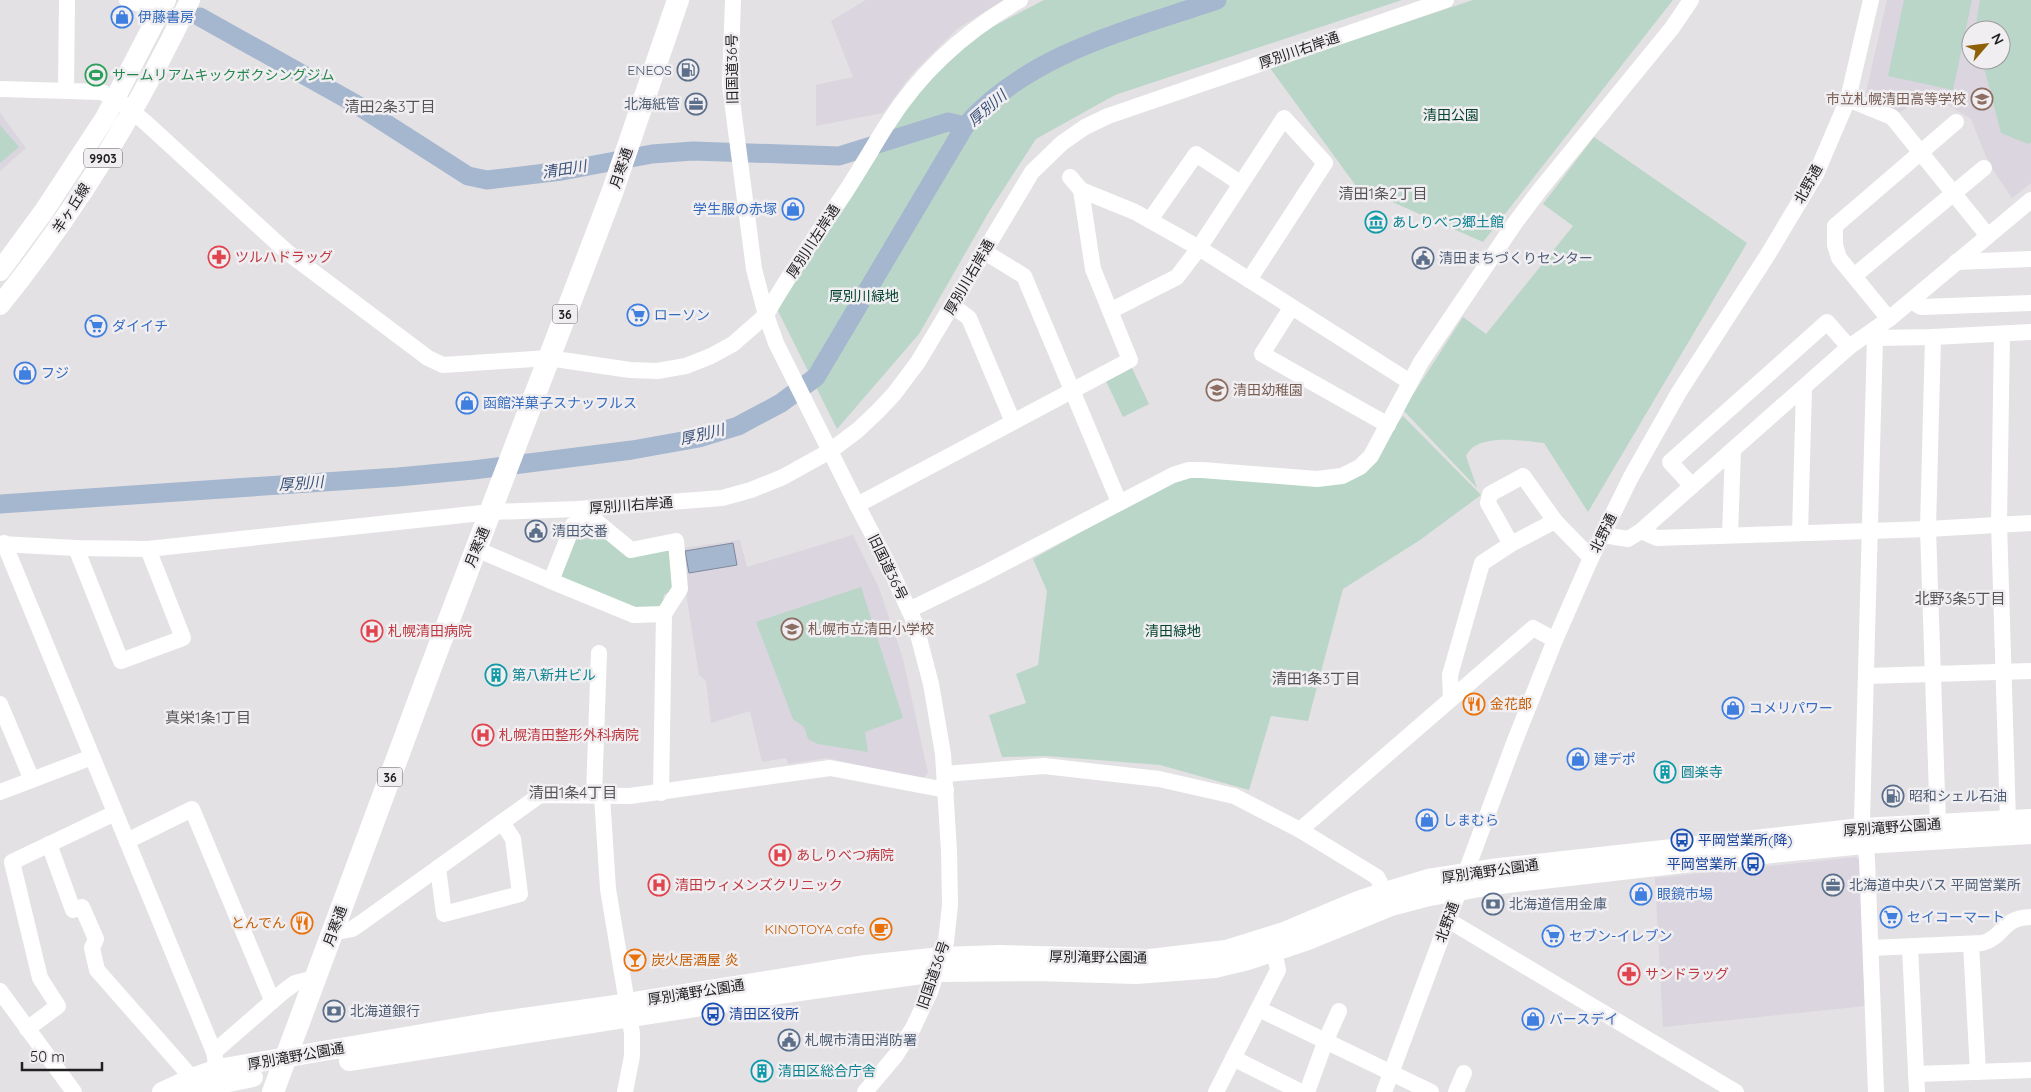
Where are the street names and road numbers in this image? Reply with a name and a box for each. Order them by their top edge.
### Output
street label: 厚別川右岸通 [1256,28,1342,72]
street label: 旧国道36号 [722,33,742,105]
street label: 月寒通 [606,145,636,191]
road number: 9903 [84,148,122,168]
street label: 北野通 [1790,161,1826,207]
street label: 羊ヶ丘線 [48,180,94,236]
street label: 厚別川左岸通 [783,201,843,281]
street label: 厚別川右岸通 [940,236,998,318]
road number: 36 [552,304,578,324]
street label: 厚別川右岸通 [588,493,674,517]
street label: 北野通 [1586,510,1620,556]
street label: 月寒通 [461,524,493,570]
street label: 旧国道36号 [864,531,912,603]
road number: 36 [378,768,402,786]
street label: 厚別滝野公園通 [1842,815,1942,839]
street label: 厚別滝野公園通 [1440,855,1540,887]
street label: 北野通 [1431,899,1463,945]
street label: 月寒通 [319,903,351,949]
street label: 旧国道36号 [913,939,953,1011]
street label: 厚別滝野公園通 [1049,947,1147,967]
street label: 厚別滝野公園通 [646,975,746,1009]
street label: 厚別滝野公園通 [246,1039,346,1073]

